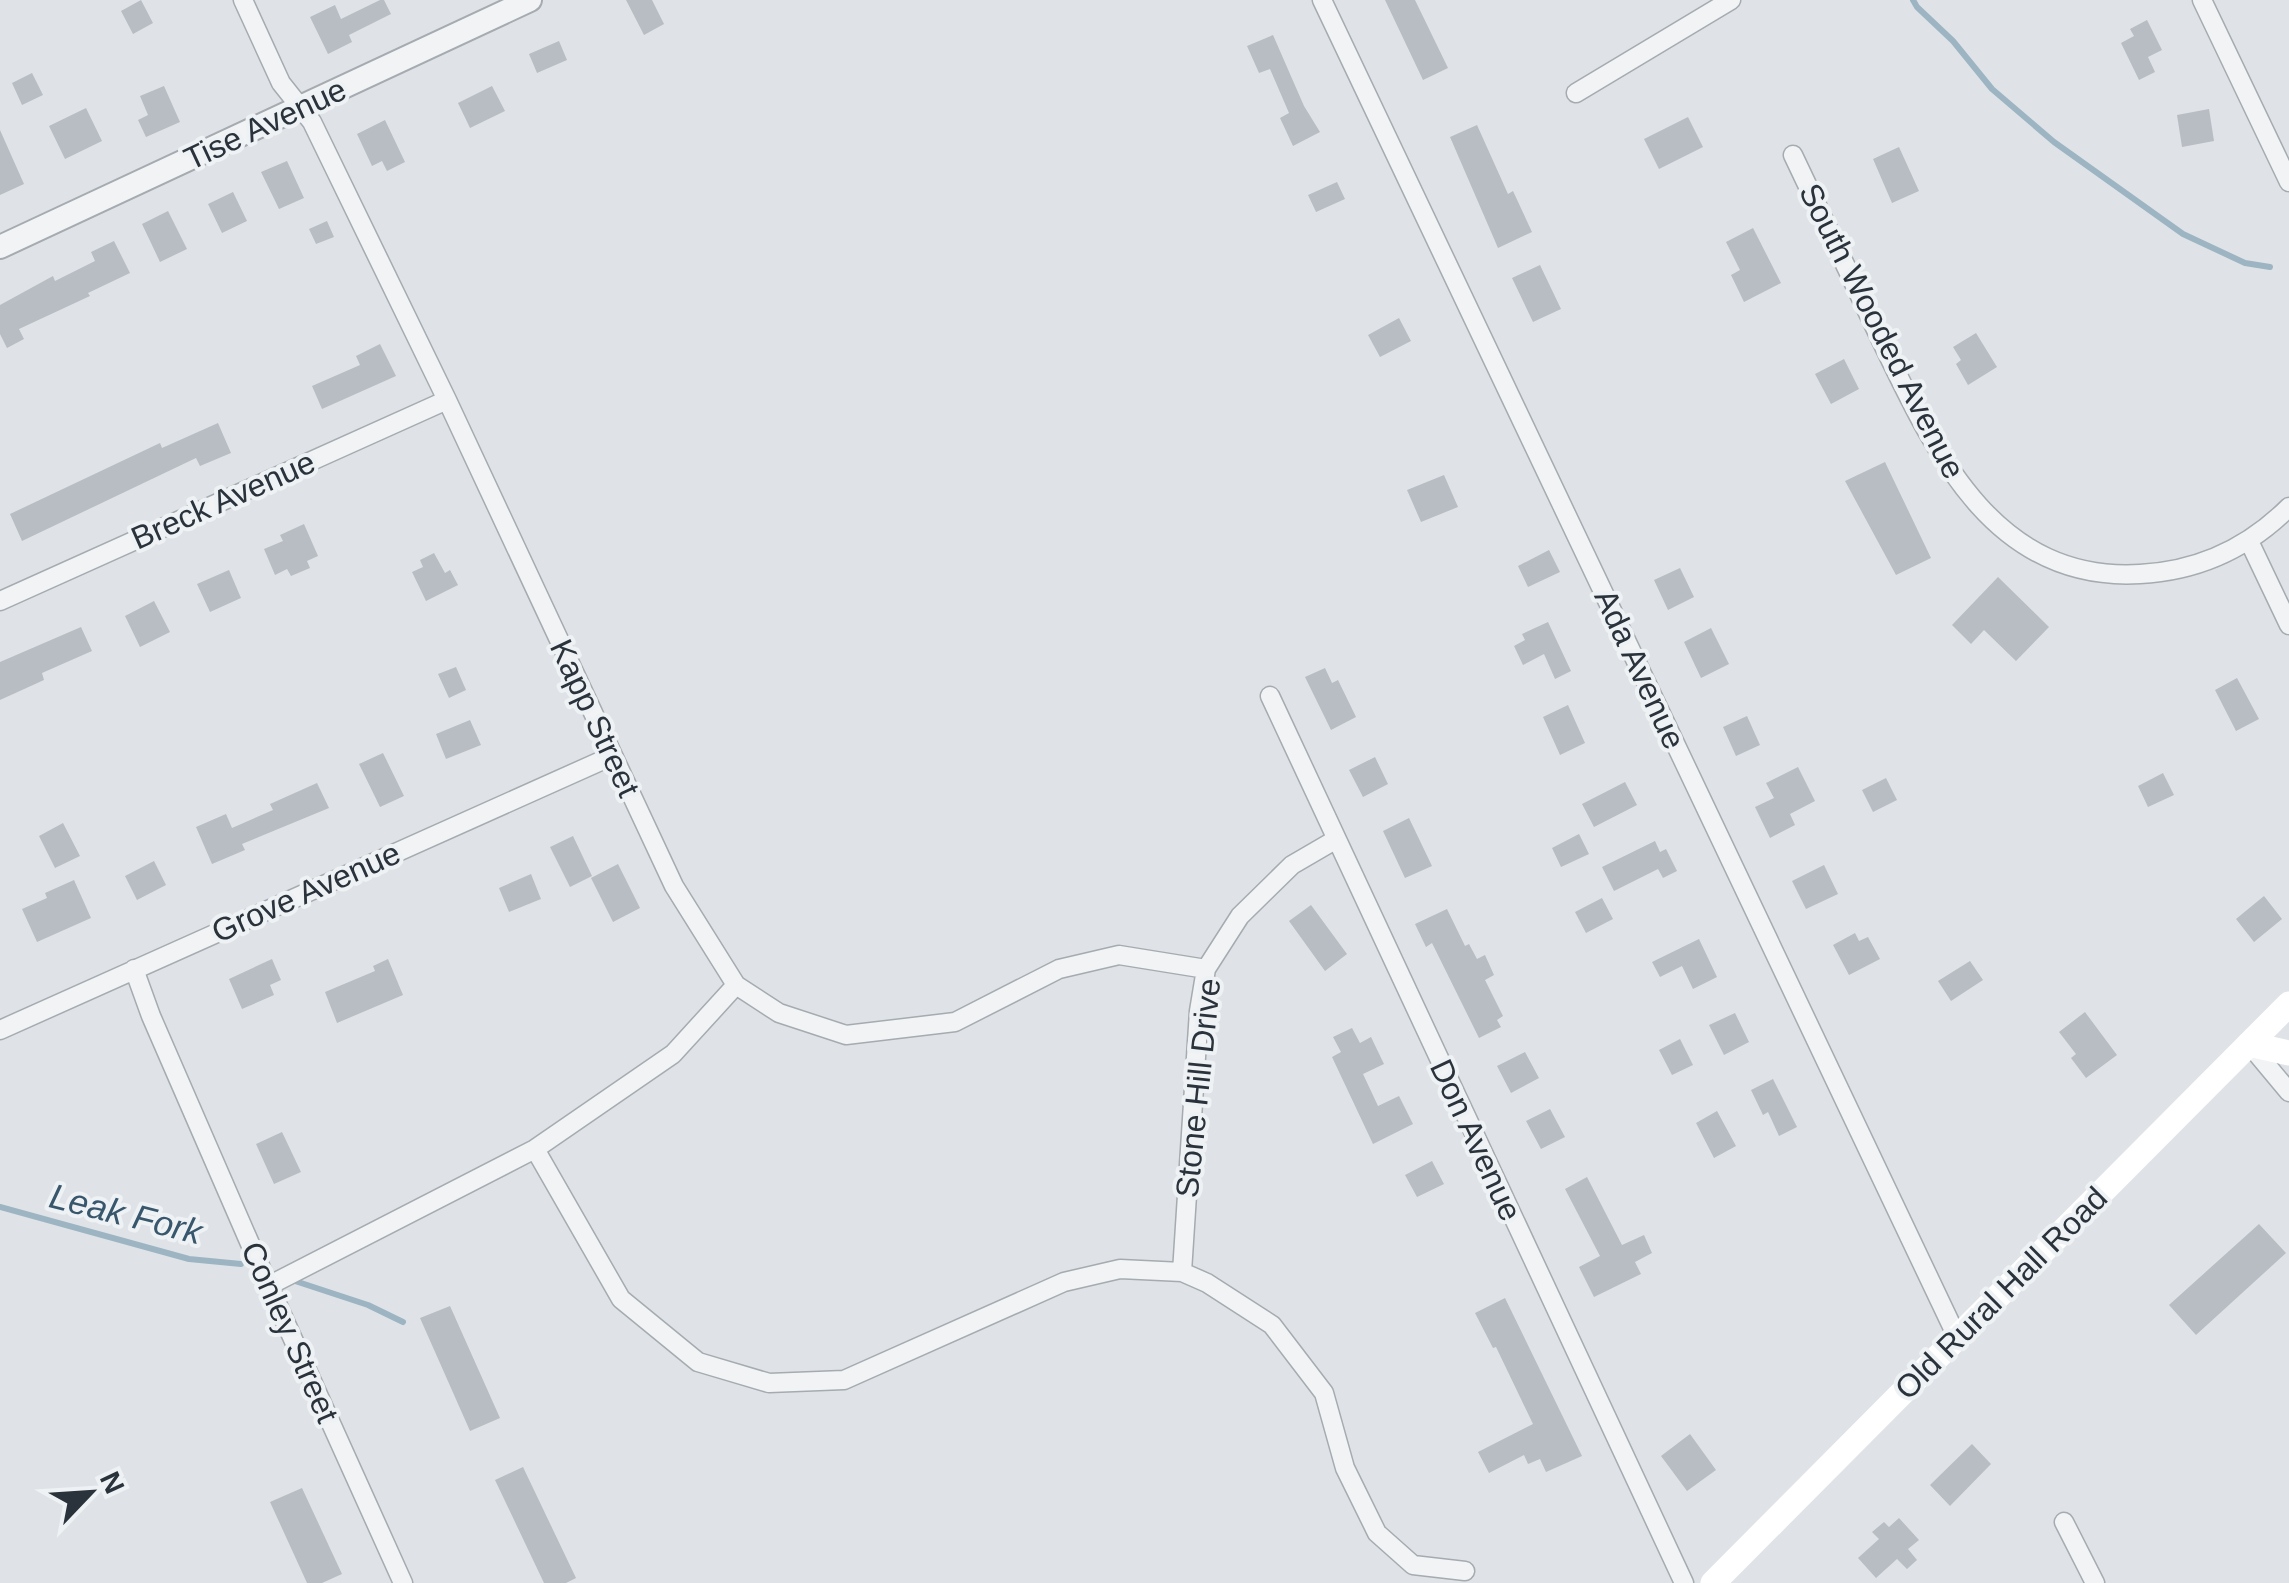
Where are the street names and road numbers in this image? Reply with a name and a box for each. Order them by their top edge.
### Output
street label: Tise Avenue [178,71,352,177]
street label: South Wooded Avenue [1792,178,1972,484]
street label: Breck Avenue [126,444,320,556]
street label: Ada Avenue [1587,583,1693,755]
street label: Kapp Street [543,634,647,802]
street label: Grove Avenue [206,834,406,950]
street label: Stone Hill Drive [1169,976,1227,1200]
street label: Don Avenue [1423,1054,1529,1226]
street label: Old Rural Hall Road [1888,1180,2114,1406]
street label: Conley Street [234,1236,346,1428]

